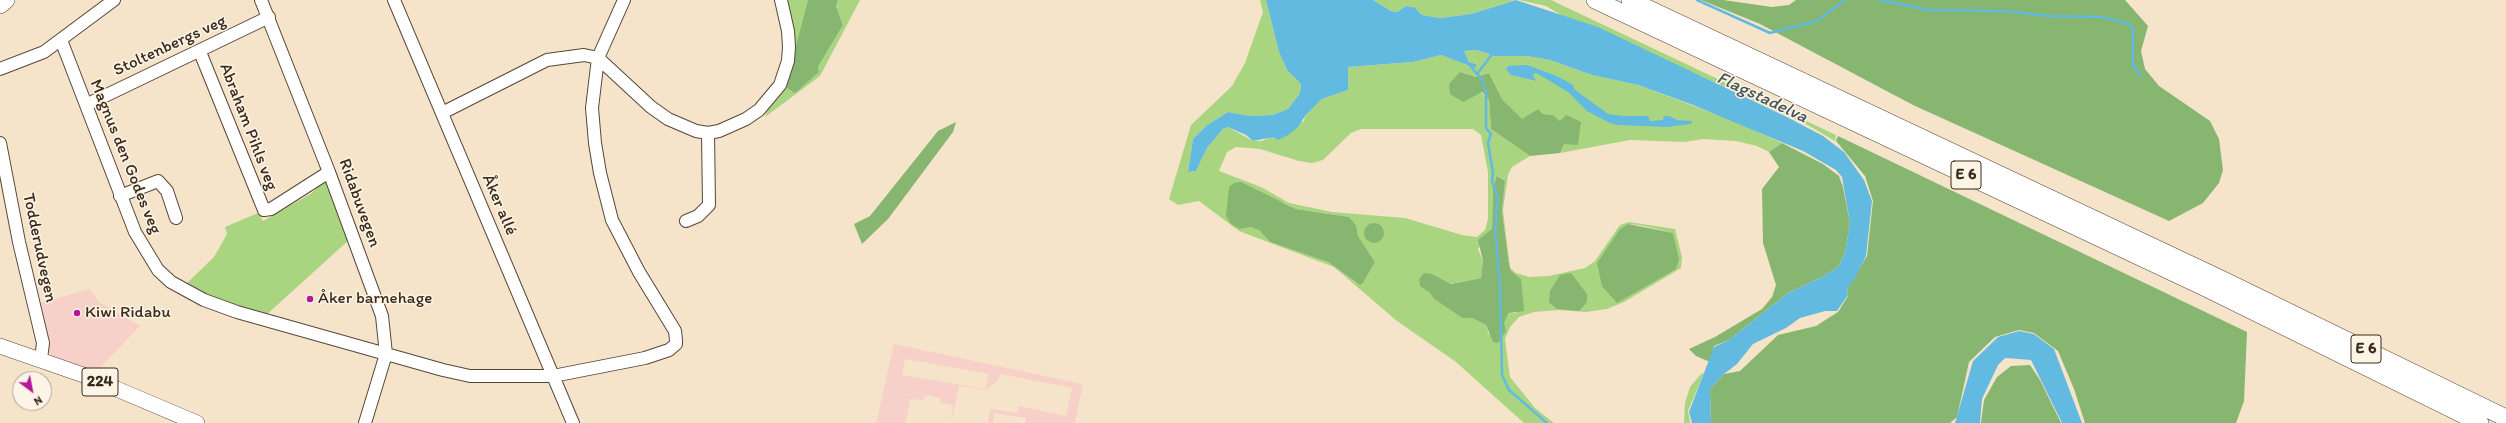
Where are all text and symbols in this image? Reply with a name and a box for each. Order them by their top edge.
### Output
street label: Stoltenbergs veg [110,11,230,81]
street label: Abraham Pihls veg [214,61,282,193]
water label: Flagstadelva [1713,68,1811,128]
street label: Magnus den Godes veg [85,77,165,237]
street label: Ridabuvegen [334,156,384,250]
road number: E 6 [1951,161,1981,189]
street label: Åker allé [477,171,521,239]
street label: Todderudvegen [17,192,61,304]
place label: Åker barnehage [318,289,432,309]
marker: Åker barnehage [305,294,315,304]
place label: Kiwi Ridabu [85,303,171,323]
marker: Kiwi Ridabu [72,308,82,318]
road number: E 6 [2351,335,2381,363]
road number: 224 [82,368,118,396]
north arrow [12,371,52,411]
text: N [31,393,45,408]

